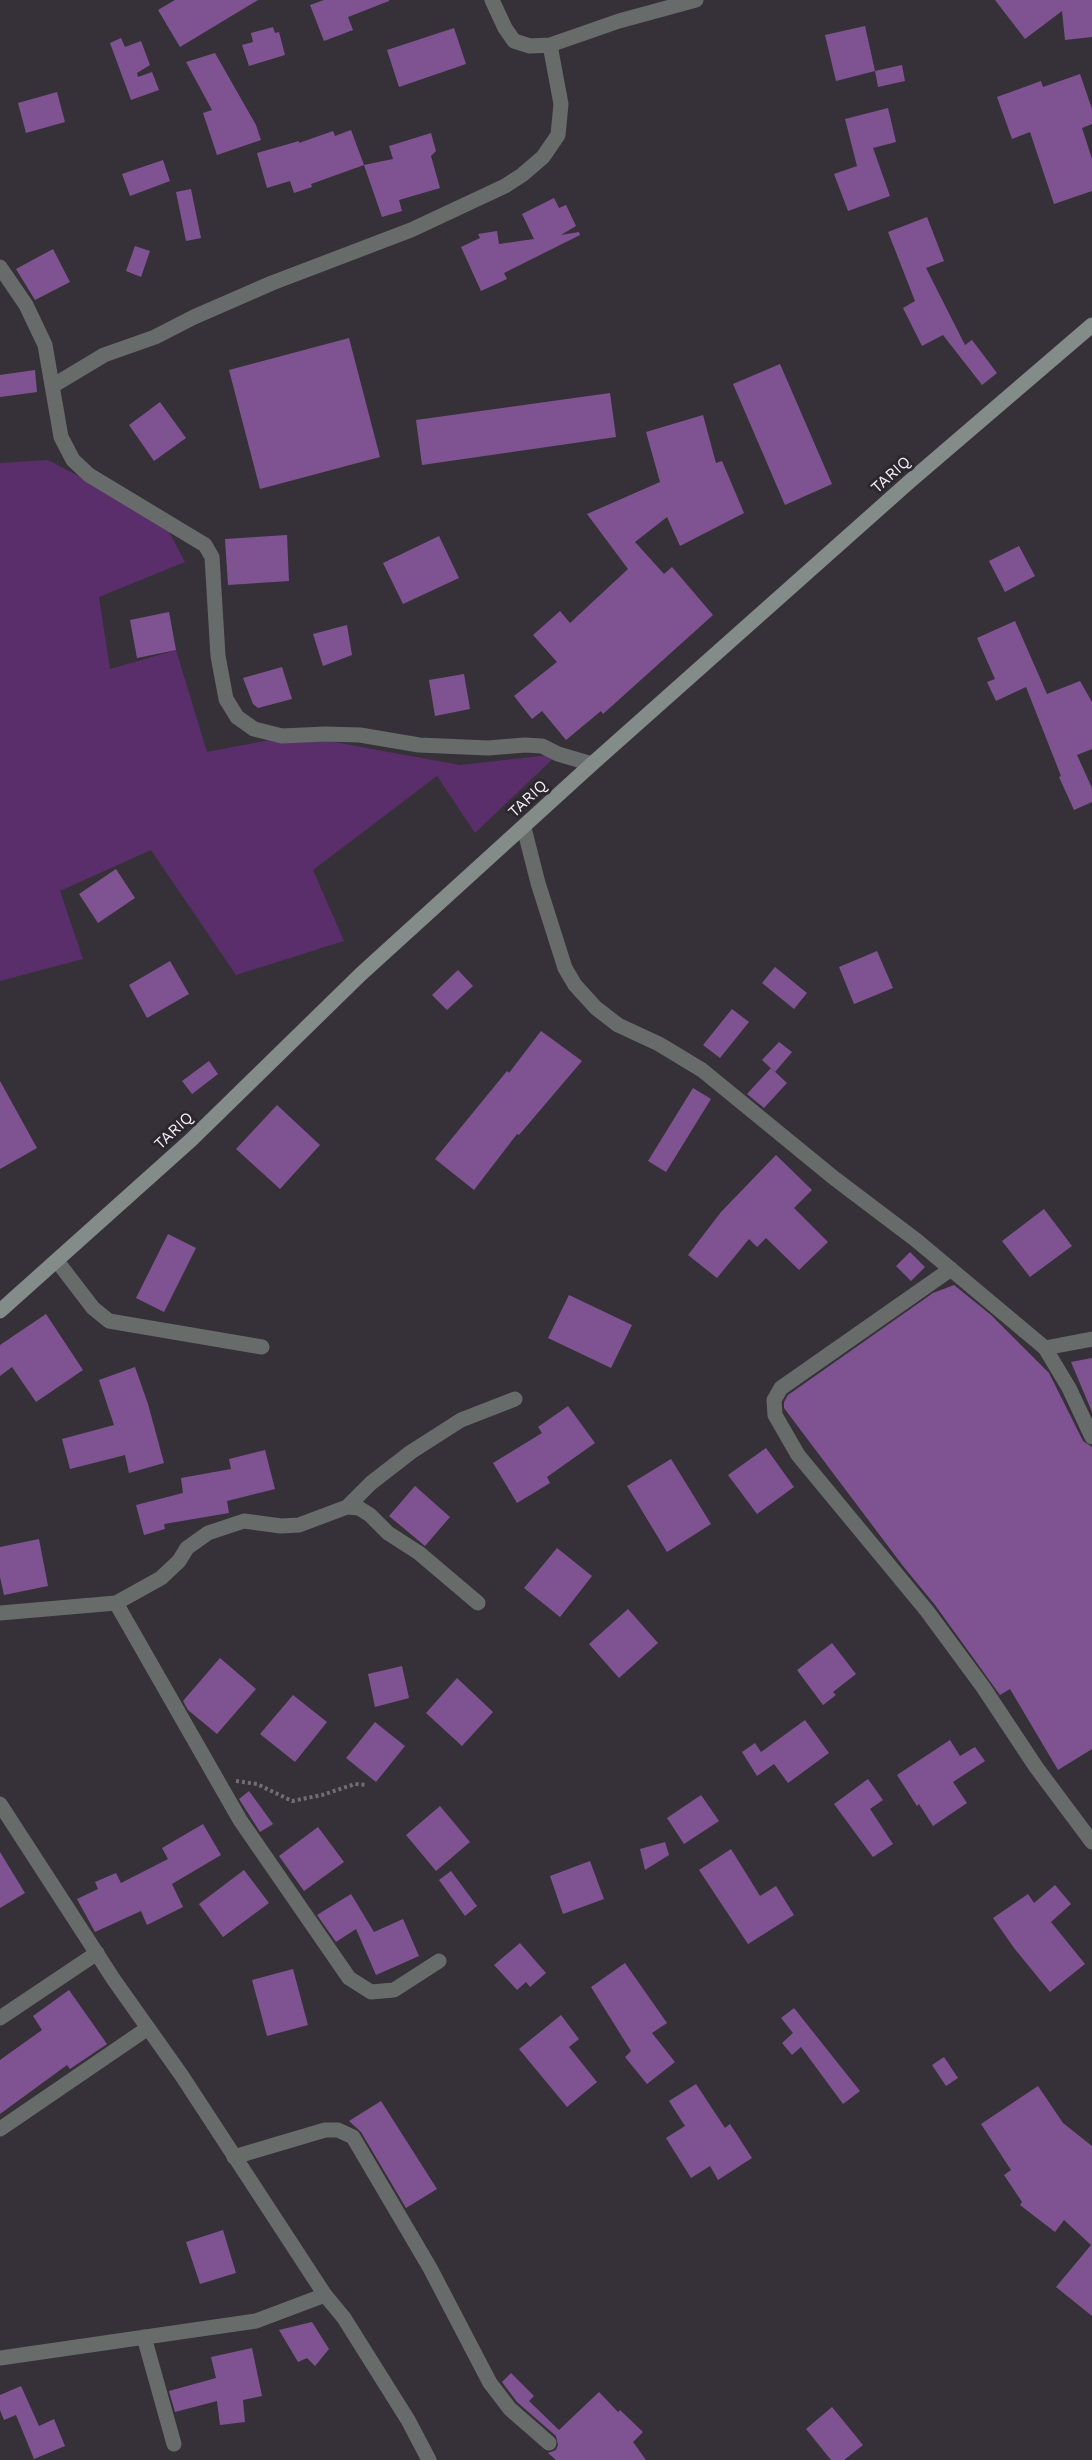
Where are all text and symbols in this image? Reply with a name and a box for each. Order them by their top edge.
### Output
street label: TARIQ [867,452,915,498]
street label: TARIQ [505,776,551,822]
street label: TARIQ [151,1108,197,1154]

